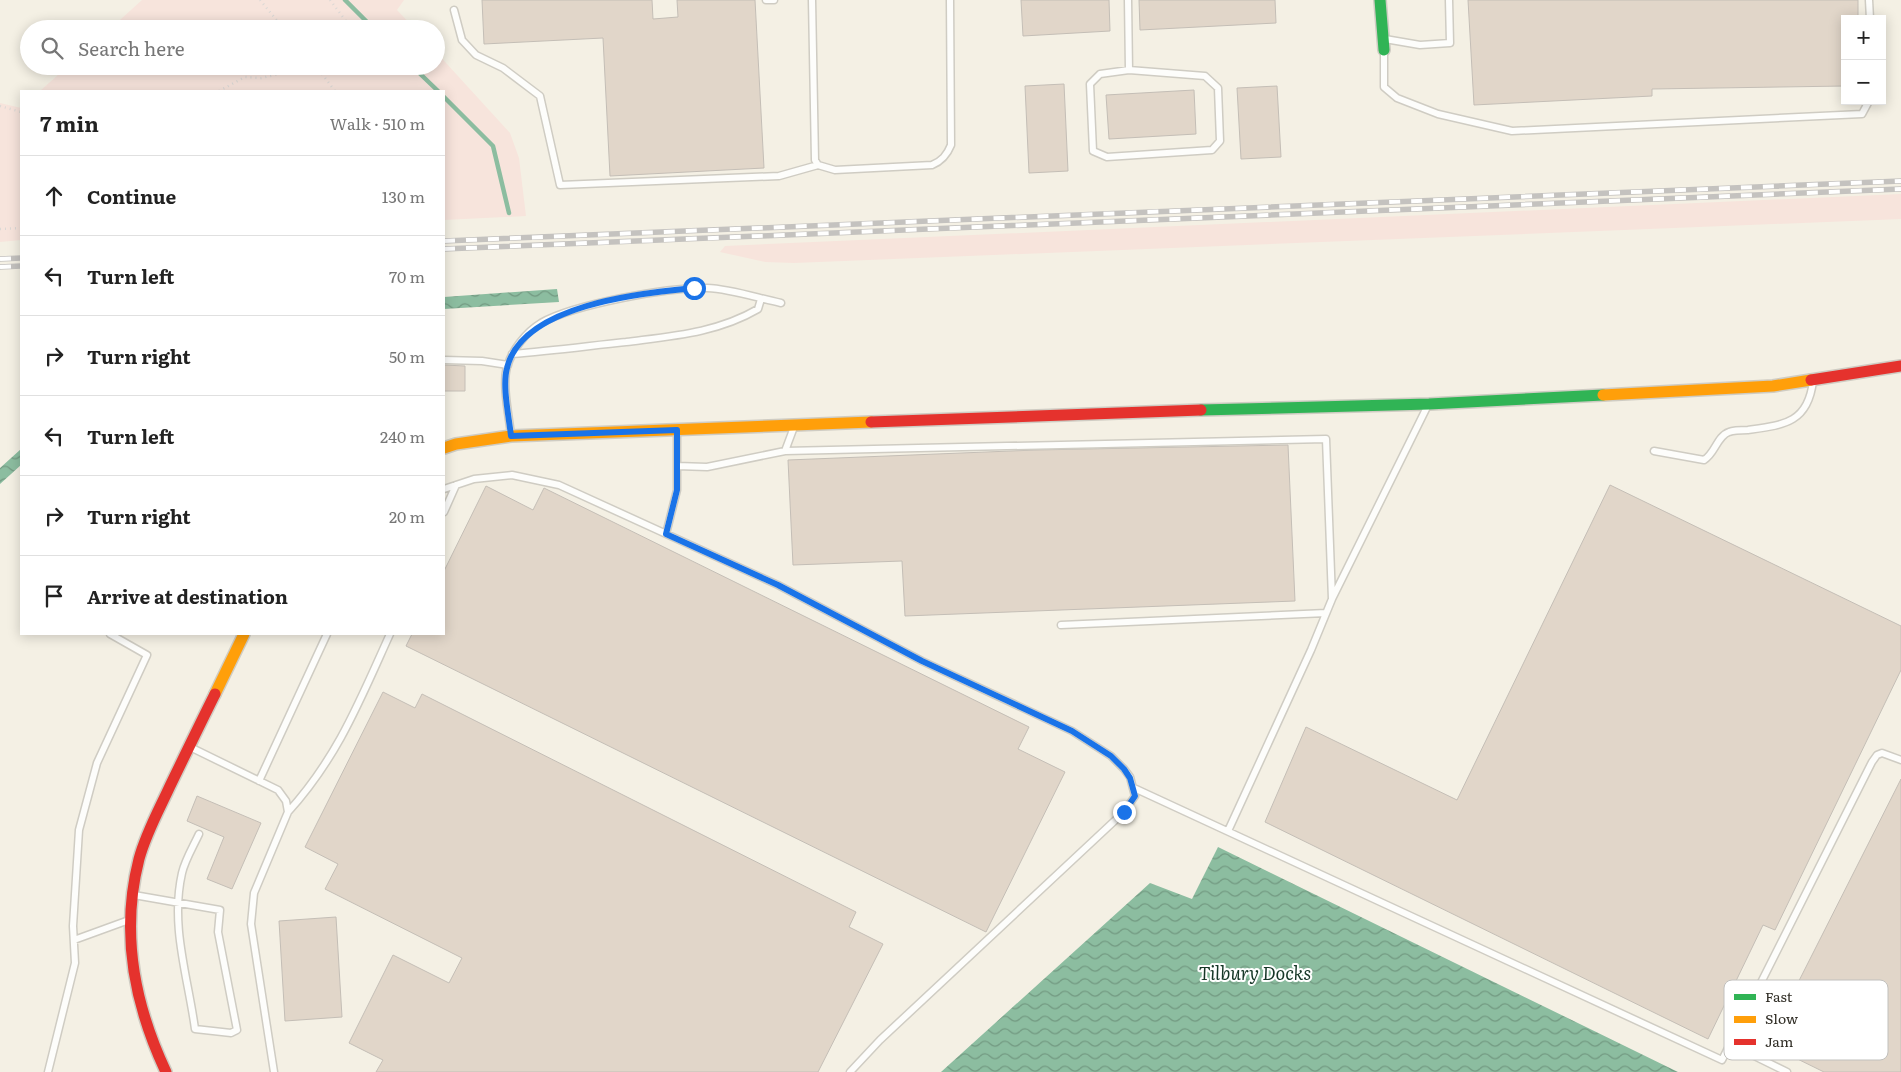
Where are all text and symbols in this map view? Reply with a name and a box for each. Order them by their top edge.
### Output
map controls [1841,15,1886,105]
button: + [1841,15,1886,60]
search box [20,20,445,75]
icon: search [38,34,66,62]
text: Search here [78,34,185,62]
button: − [1841,60,1886,105]
text: 7 min [40,107,99,138]
text: Walk · 510 m [330,111,425,135]
icon: ahead [40,182,68,210]
text: Continue [87,182,176,210]
text: 130 m [382,184,425,208]
icon: left [40,262,68,290]
text: Turn left [87,262,174,290]
text: 70 m [389,264,425,288]
route start [683,277,706,300]
icon: right [40,342,68,370]
text: Turn right [87,342,191,370]
text: 50 m [389,344,425,368]
icon: left [40,422,68,450]
text: Turn left [87,422,174,450]
text: 240 m [380,424,425,448]
icon: right [40,502,68,530]
text: Turn right [87,502,191,530]
text: 20 m [389,504,425,528]
icon: arrive [40,582,68,610]
text: Arrive at destination [87,582,288,610]
route end [1113,801,1136,824]
water label: Tilbury Docks [1199,959,1311,986]
legend [1724,980,1888,1060]
text: Fast [1765,986,1793,1006]
text: Slow [1765,1008,1798,1028]
text: Jam [1765,1031,1794,1051]

